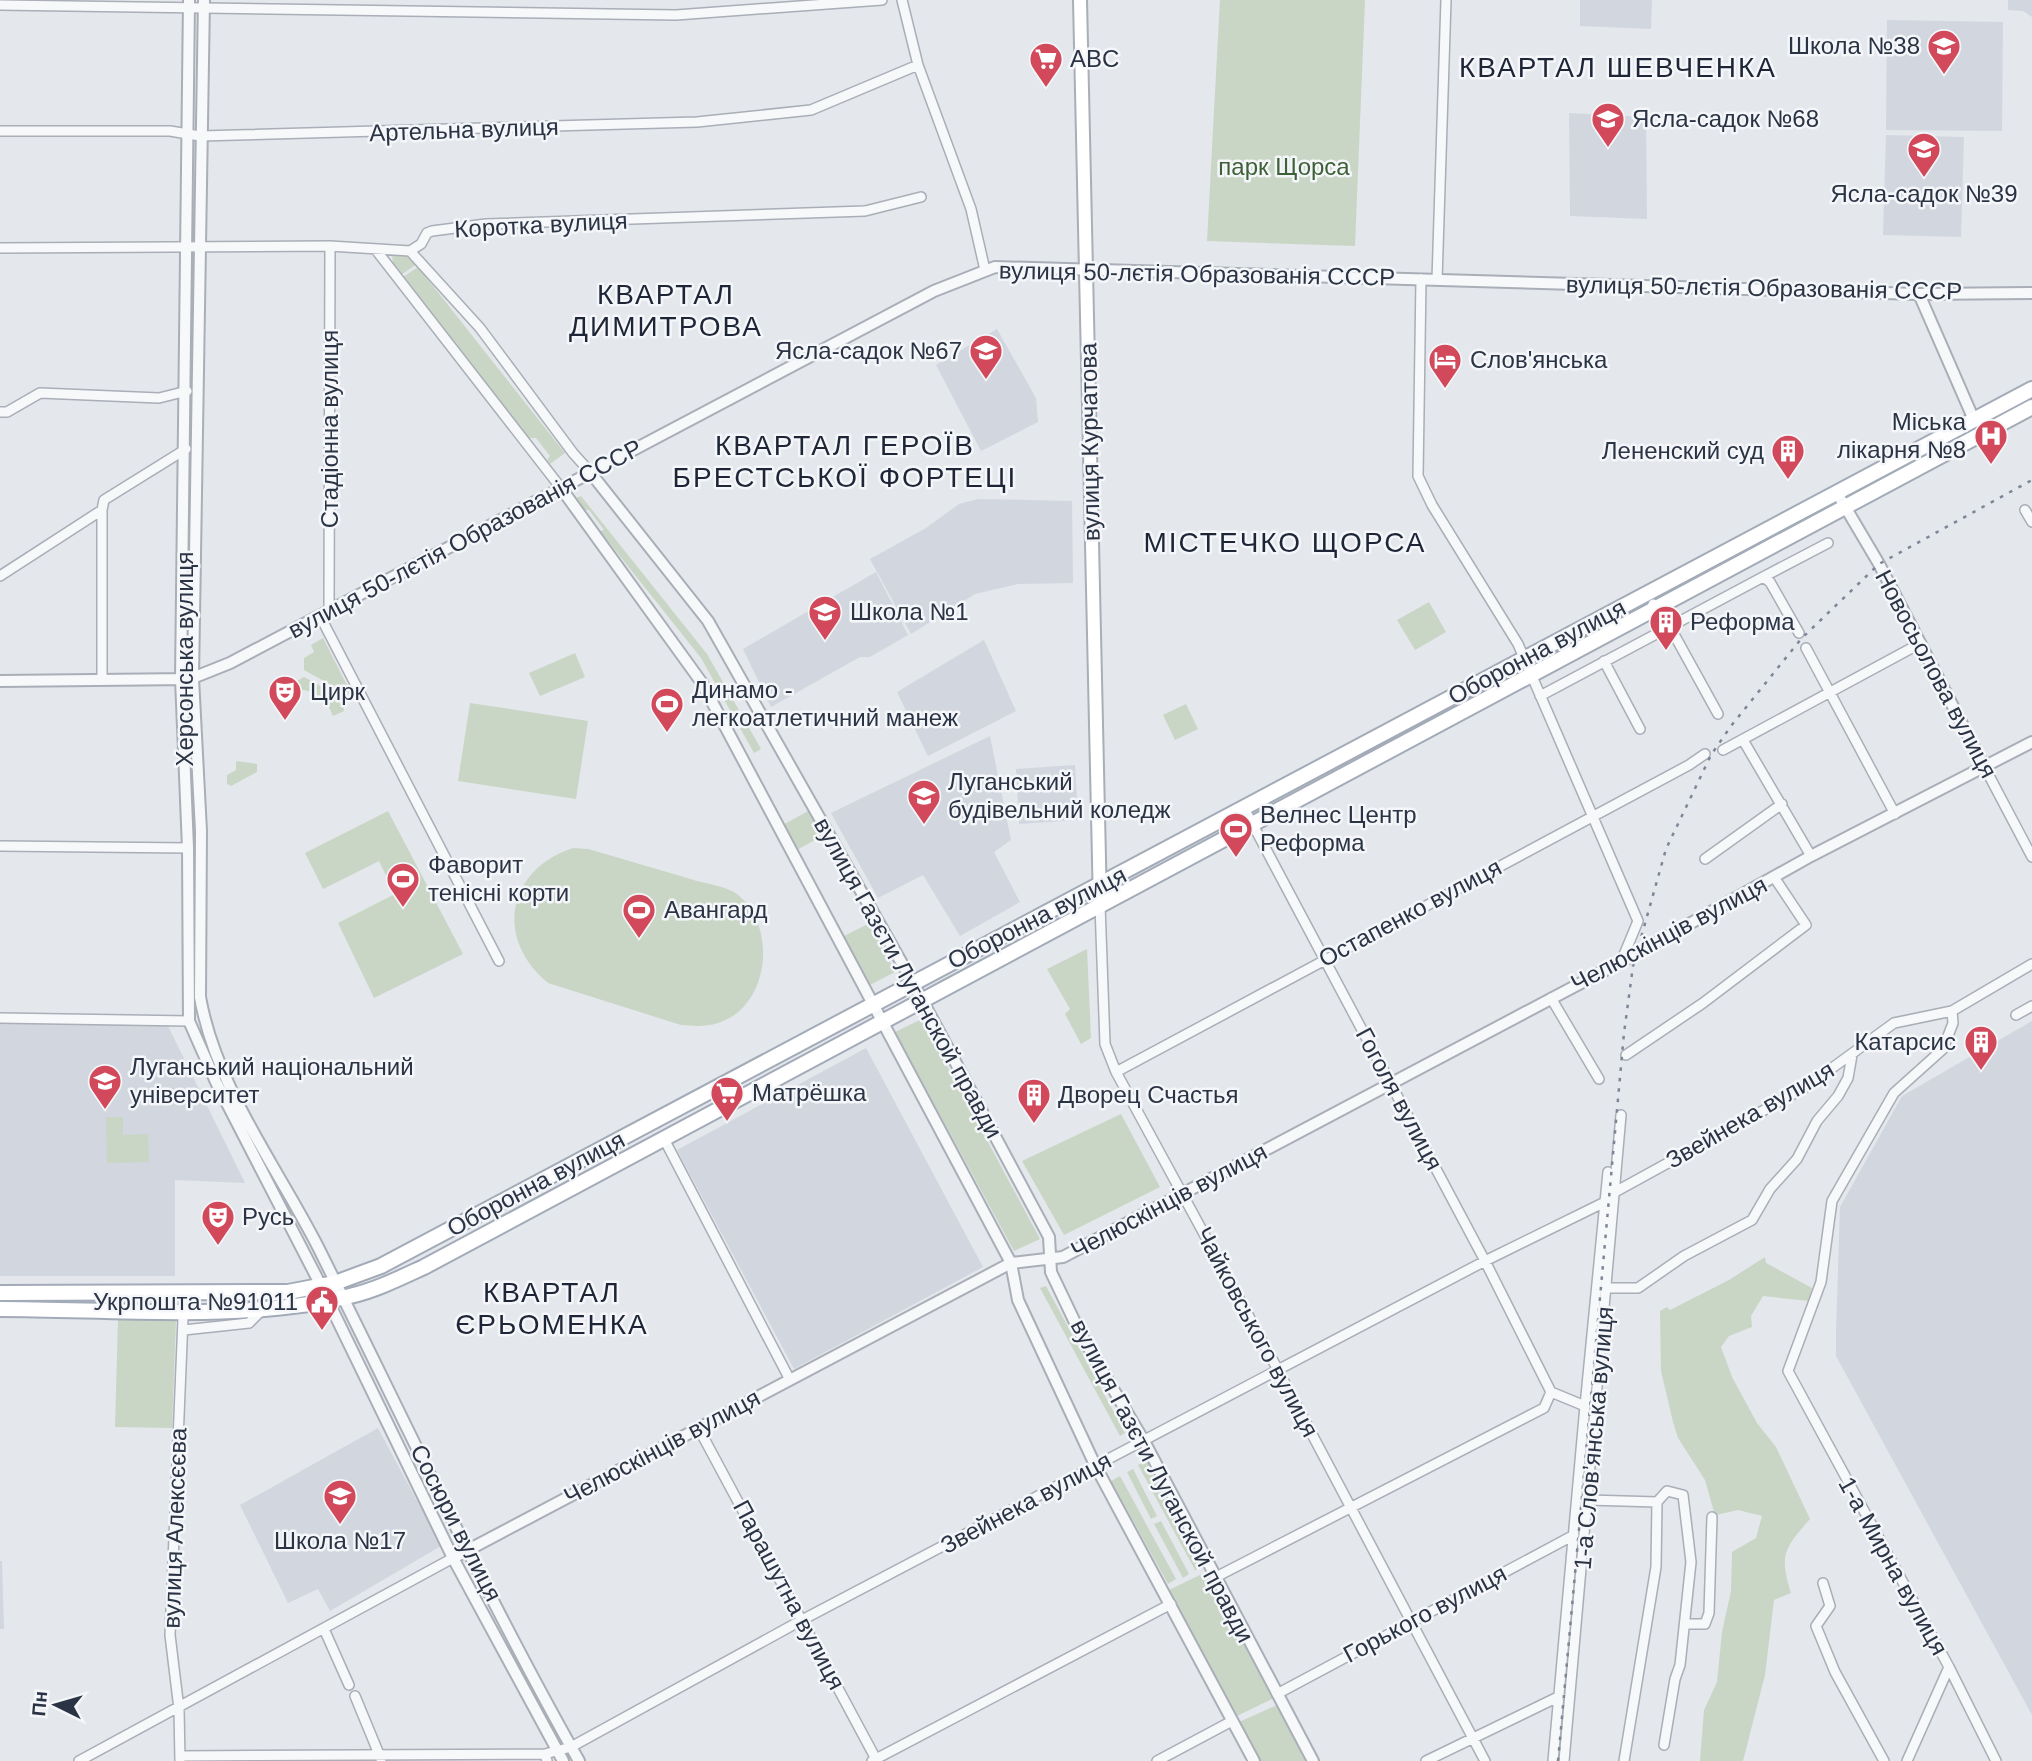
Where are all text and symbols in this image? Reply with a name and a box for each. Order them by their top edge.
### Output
school or university icon: Школа №38 [1925,27,1963,76]
place label: Школа №38 [1788,32,1920,59]
supermarket icon: ABC [1027,40,1065,89]
place label: ABC [1070,45,1119,72]
district label: КВАРТАЛ ШЕВЧЕНКА [1459,52,1777,83]
school or university icon: Ясла-садок №68 [1589,100,1627,149]
place label: Ясла-садок №68 [1632,105,1819,132]
street label: Артельна вулиця [369,113,559,146]
school or university icon: Ясла-садок №39 [1905,130,1943,179]
park label: парк Щорса [1218,153,1350,180]
place label: Ясла-садок №39 [1831,180,2017,207]
street label: Коротка вулиця [454,206,628,243]
street label: вулиця 50-лєтія Образованія СССР [999,257,1395,290]
street label: вулиця 50-лєтія Образованія СССР [1566,271,1962,304]
district label: КВАРТАЛ ДИМИТРОВА [569,279,763,342]
street label: Стадіонна вулиця [316,330,343,528]
school or university icon: Ясла-садок №67 [967,332,1005,381]
place label: Ясла-садок №67 [775,337,962,364]
hotel icon: Слов'янська [1426,341,1464,390]
street label: вулиця Курчатова [1074,342,1105,541]
place label: Слов'янська [1470,346,1608,373]
place label: Міська лікарня №8 [1837,408,1967,463]
hospital icon: Міська лікарня №8 [1972,417,2010,466]
district label: КВАРТАЛ ГЕРОЇВ БРЕСТСЬКОЇ ФОРТЕЦІ [673,430,1017,493]
building icon: Лененский суд [1769,432,1807,481]
street label: вулиця 50-лєтія Образованія СССР [283,434,646,644]
place label: Лененский суд [1602,437,1764,464]
district label: МІСТЕЧКО ЩОРСА [1143,527,1427,558]
street label: Херсонська вулиця [171,552,198,766]
street label: Новосьолова вулиця [1870,565,2003,782]
school or university icon: Школа №1 [806,593,844,642]
street label: Оборонна вулиця [1444,593,1630,710]
place label: Школа №1 [850,598,969,625]
building icon: Реформа [1647,603,1685,652]
place label: Реформа [1690,608,1795,635]
theatre icon: Цирк [266,673,304,722]
place label: Динамо - легкоатлетичний манеж [692,676,958,731]
place label: Цирк [310,678,366,705]
sports icon: Динамо - легкоатлетичний манеж [648,685,686,734]
place label: Луганський будівельний коледж [948,768,1171,823]
school or university icon: Луганський будівельний коледж [905,777,943,826]
place label: Велнес Центр Реформа [1260,801,1417,856]
sports icon: Велнес Центр Реформа [1217,810,1255,859]
street label: вулиця Газєти Луганской правди [809,813,1008,1143]
place label: Фаворит тенісні корти [428,851,569,906]
street label: Остапенко вулиця [1314,853,1506,972]
sports icon: Фаворит тенісні корти [384,860,422,909]
street label: Оборонна вулиця [943,861,1131,974]
street label: Челюскінців вулиця [1566,870,1771,997]
sports icon: Авангард [620,891,658,940]
place label: Авангард [664,896,767,923]
street label: Гоголя вулиця [1351,1023,1448,1175]
building icon: Катарсис [1962,1023,2000,1072]
place label: Катарсис [1854,1028,1956,1055]
place label: Луганський національний університет [130,1053,414,1108]
street label: Звейнека вулиця [1661,1056,1838,1174]
school or university icon: Луганський національний університет [86,1062,124,1111]
supermarket icon: Матрёшка [708,1074,746,1123]
building icon: Дворец Счастья [1015,1076,1053,1125]
place label: Матрёшка [752,1079,867,1106]
place label: Дворец Счастья [1058,1081,1239,1108]
street label: Оборонна вулиця [443,1125,629,1242]
street label: Челюскінців вулиця [1066,1137,1271,1264]
theatre icon: Русь [199,1198,237,1247]
place label: Русь [242,1203,294,1230]
street label: Чайковського вулиця [1191,1222,1324,1441]
district label: КВАРТАЛ ЄРЬОМЕНКА [455,1277,649,1340]
public building icon: Укрпошта №91011 [303,1283,341,1332]
place label: Укрпошта №91011 [93,1288,298,1315]
street label: 1-а Слов’янська вулиця [1569,1305,1618,1571]
street label: вулиця Газєти Луганской правди [1066,1315,1259,1647]
street label: Челюскінців вулиця [559,1383,764,1510]
street label: вулиця Алексєєва [158,1426,192,1629]
street label: Сосюри вулиця [405,1440,508,1606]
street label: Звейнека вулиця [936,1446,1116,1559]
street label: 1-а Мирна вулиця [1833,1472,1954,1659]
school or university icon: Школа №17 [321,1477,359,1526]
street label: Парашутна вулиця [728,1495,851,1694]
place label: Школа №17 [274,1527,406,1554]
street label: Горького вулиця [1339,1559,1511,1668]
north arrow [21,1670,91,1740]
text: Пн [28,1690,51,1717]

